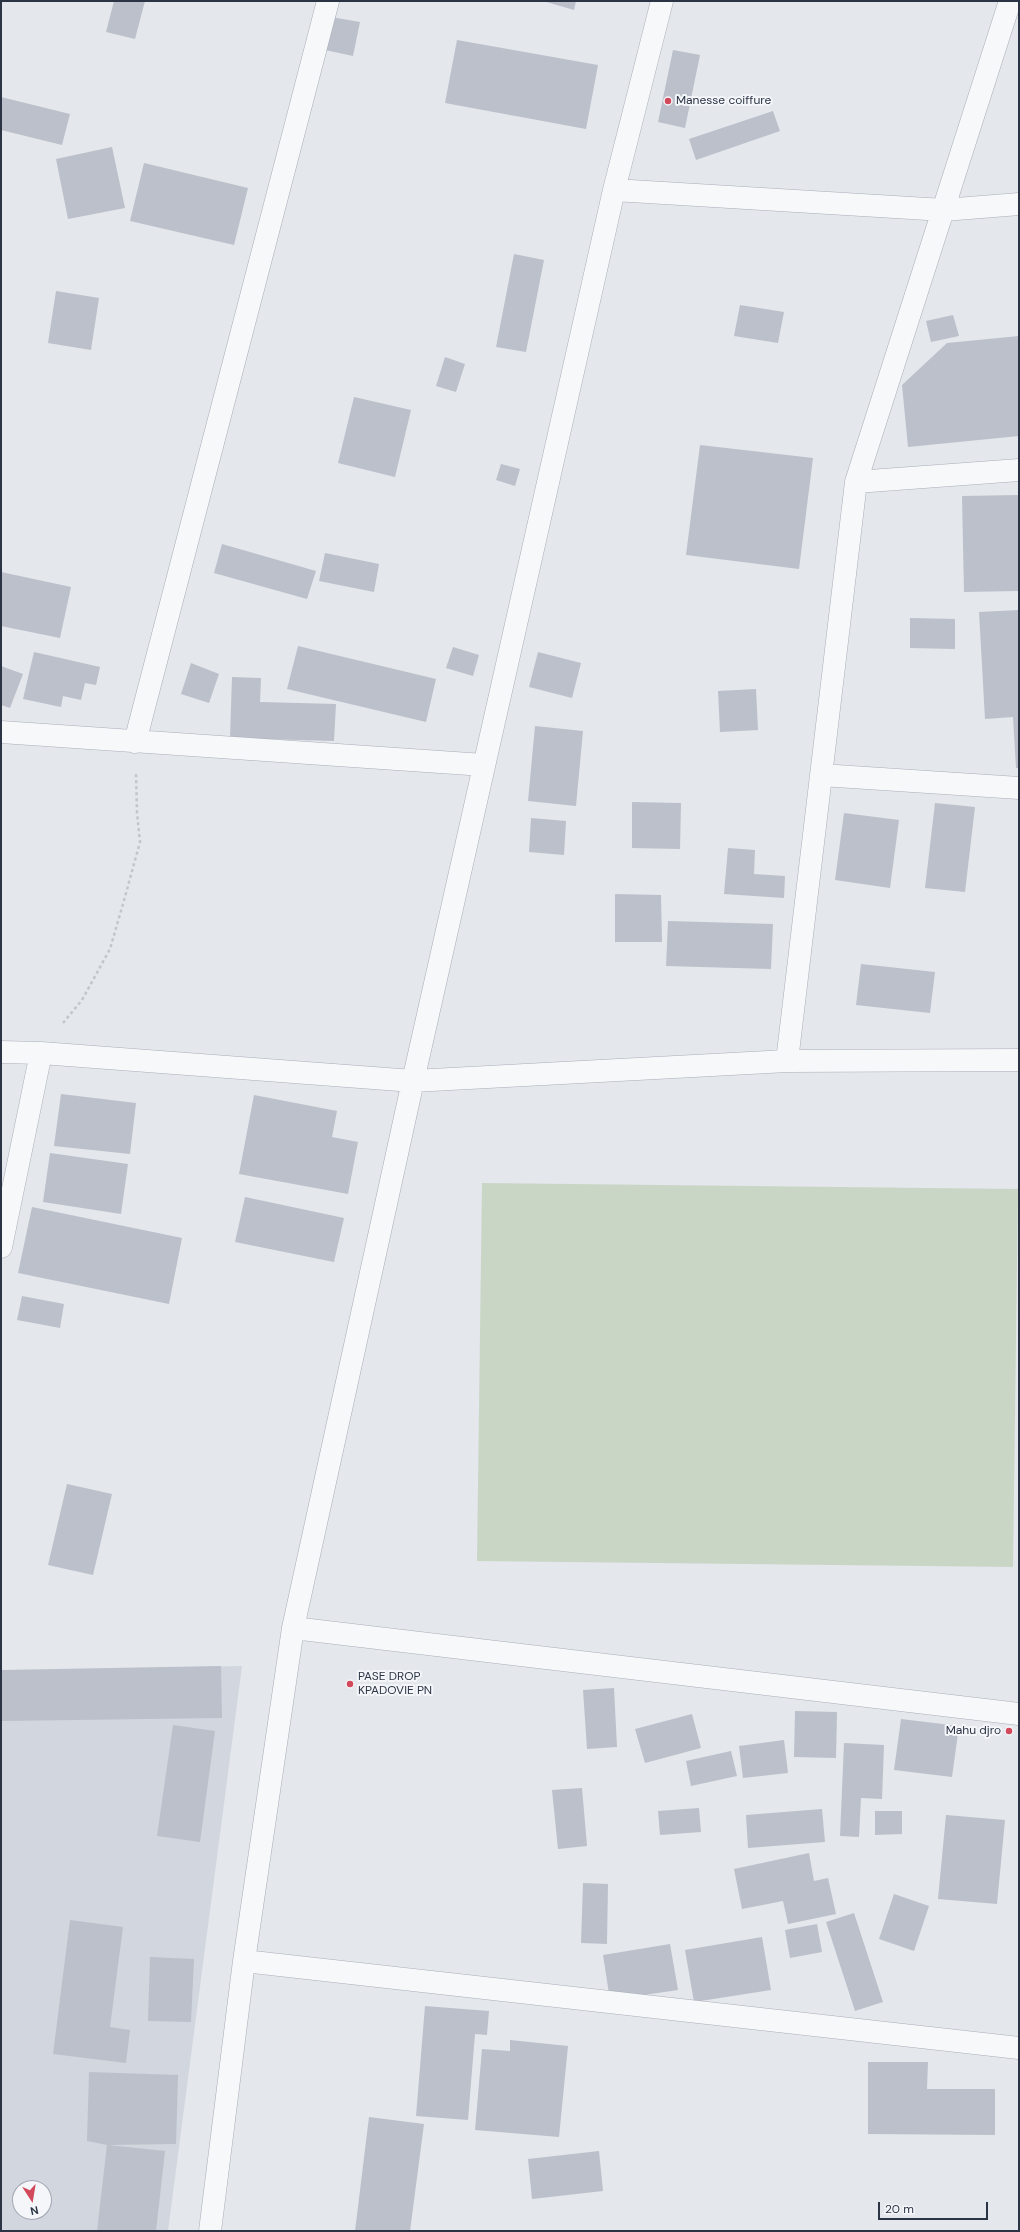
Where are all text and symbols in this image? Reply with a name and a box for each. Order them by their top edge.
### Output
place label: Manesse coiffure [676,94,771,108]
marker: Manesse coiffure [663,96,673,106]
place label: PASE DROP KPADOVIE PN [358,1670,432,1698]
marker: PASE DROP KPADOVIE PN [345,1679,355,1689]
place label: Mahu djro [946,1724,1001,1738]
marker: Mahu djro [1004,1726,1014,1736]
north arrow [12,2180,52,2220]
scale bar [880,2194,990,2220]
text: 20 m [885,2201,914,2217]
text: N [29,2203,40,2218]

